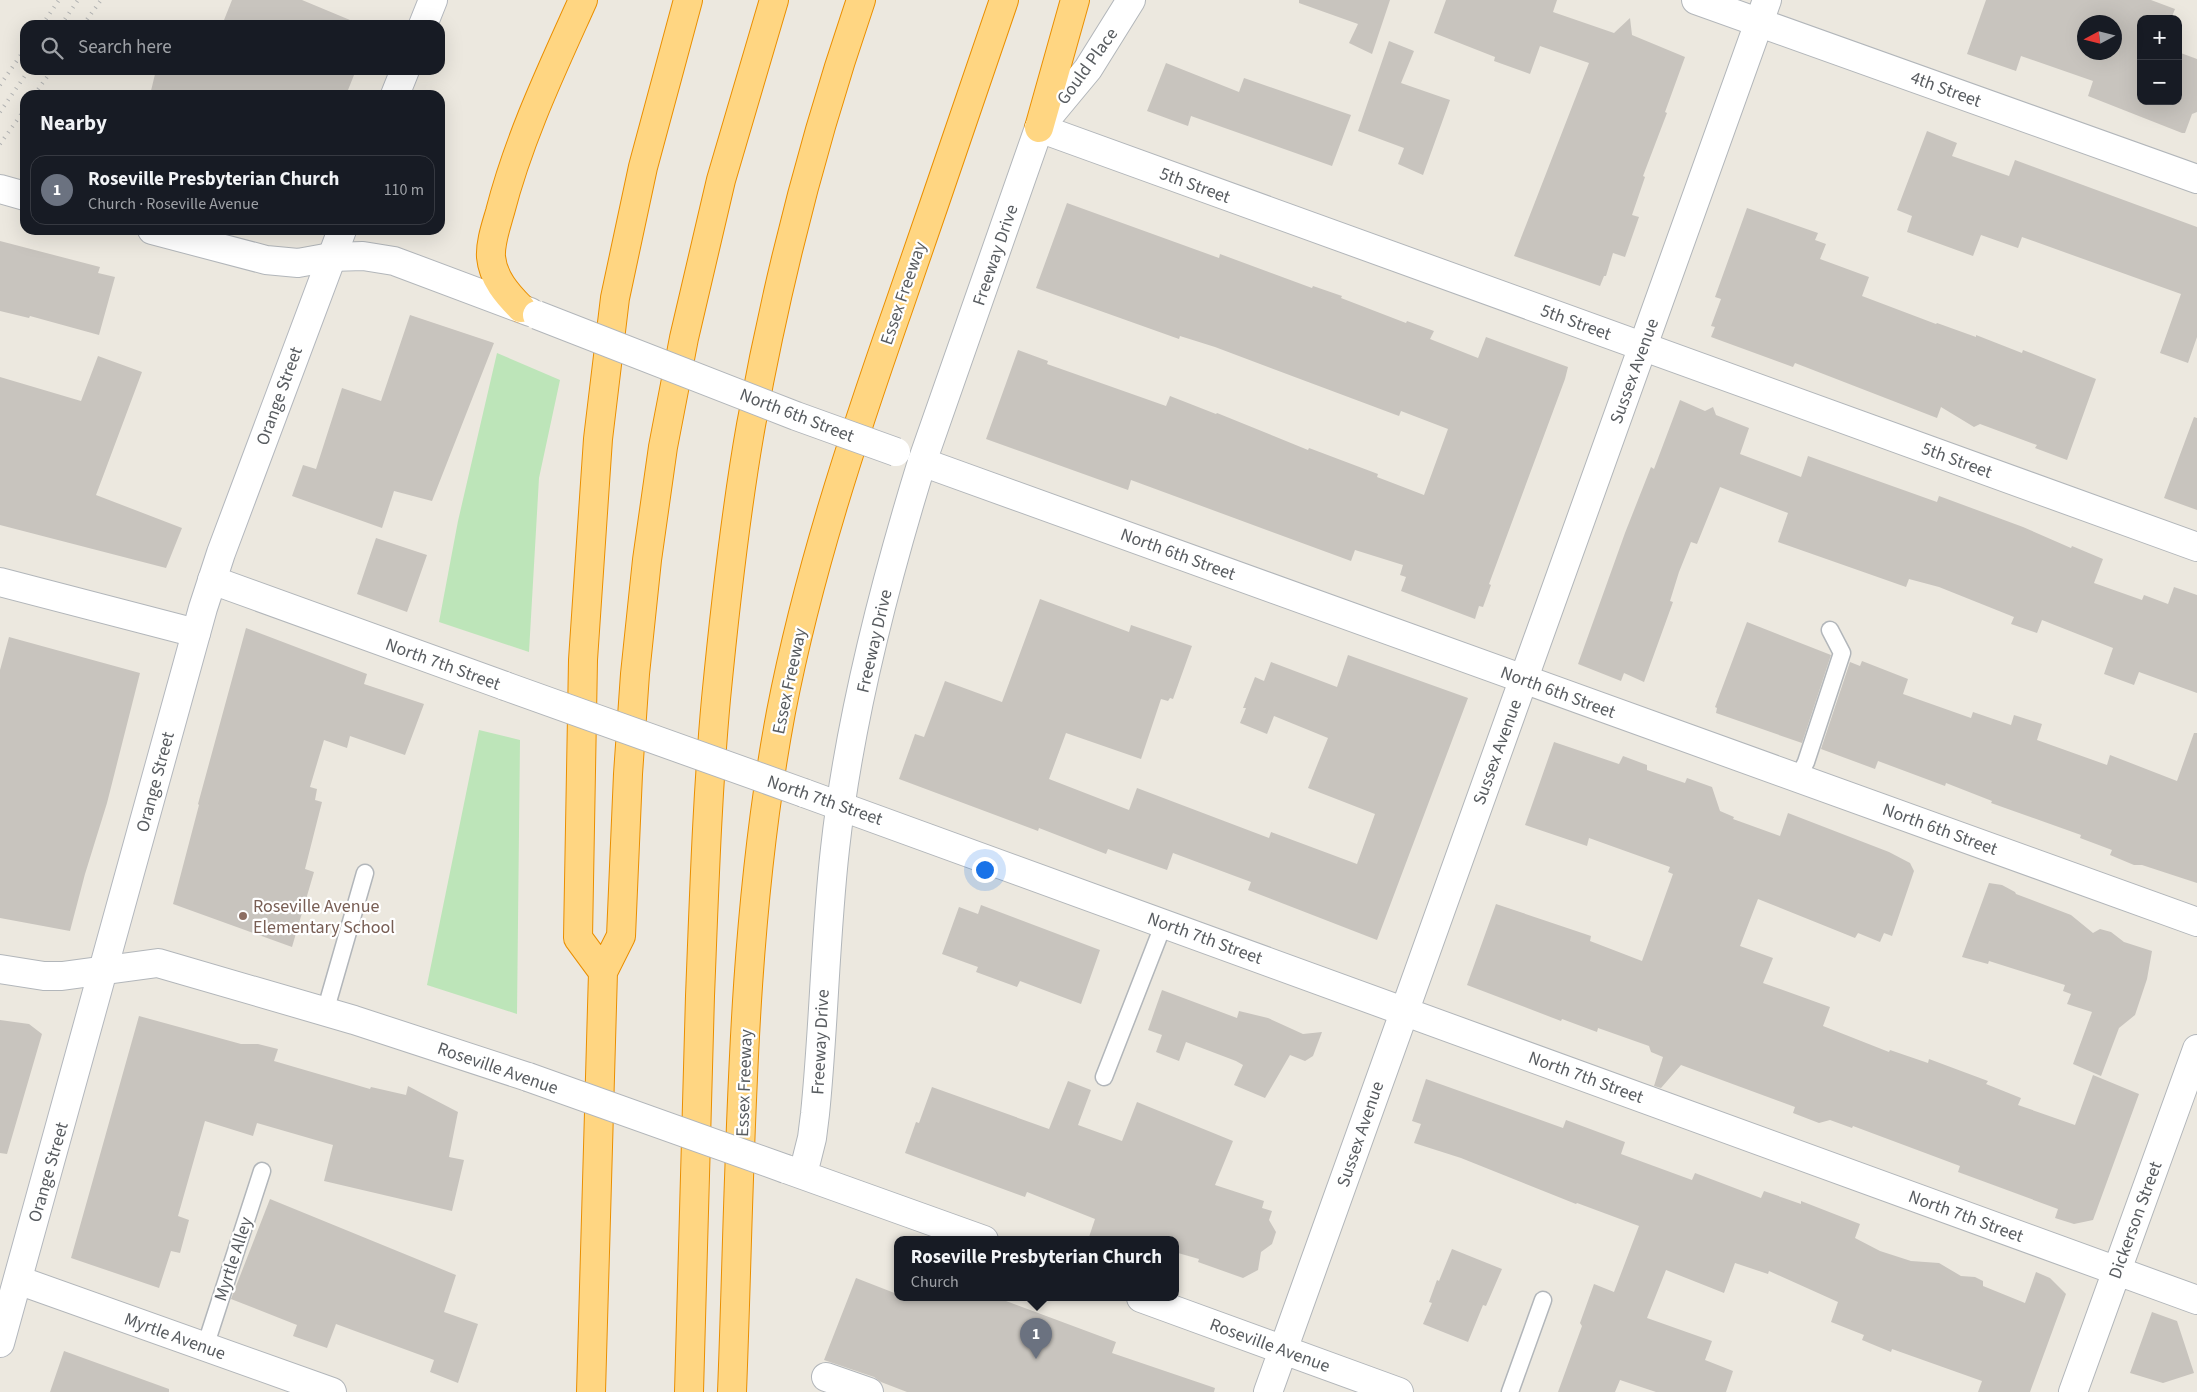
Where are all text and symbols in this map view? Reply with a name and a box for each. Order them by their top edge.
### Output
north arrow [2077,15,2122,60]
map controls [2137,15,2182,105]
button: + [2137,15,2182,60]
search box [20,20,445,75]
street label: Gould Place [1051,23,1124,110]
icon: search [38,34,66,62]
text: Search here [78,34,172,61]
button: − [2137,60,2182,105]
street label: 4th Street [1907,65,1985,114]
text: Nearby [40,108,107,138]
street label: 5th Street [1156,161,1234,210]
text: Roseville Presbyterian Church [88,166,339,193]
text: 1 [53,179,61,201]
text: 110 m [384,179,424,201]
text: Church · Roseville Avenue [88,193,259,215]
street label: Freeway Drive [966,201,1024,309]
street label: Essex Freeway [874,238,933,348]
street label: 5th Street [1537,298,1615,347]
street label: Sussex Avenue [1604,315,1665,427]
street label: Orange Street [250,343,309,449]
street label: North 6th Street [736,382,858,449]
street label: 5th Street [1918,436,1996,485]
street label: North 6th Street [1117,522,1239,587]
street label: Freeway Drive [850,587,899,695]
street label: Essex Freeway [766,625,813,736]
street label: North 7th Street [382,632,504,697]
street label: North 6th Street [1497,660,1619,725]
street label: Sussex Avenue [1467,696,1528,808]
street label: Orange Street [130,729,181,835]
street label: North 7th Street [764,769,886,832]
street label: North 6th Street [1879,797,2001,862]
your location [972,857,998,883]
place label: Roseville Avenue Elementary School [253,894,395,940]
street label: North 7th Street [1144,906,1266,971]
marker: Roseville Avenue Elementary School [237,910,249,922]
street label: Freeway Drive [805,989,836,1095]
street label: Essex Freeway [730,1028,759,1137]
street label: Roseville Avenue [434,1036,562,1101]
street label: North 7th Street [1525,1045,1647,1110]
street label: Sussex Avenue [1331,1078,1390,1190]
street label: Orange Street [22,1119,75,1225]
street label: Dickerson Street [2103,1158,2168,1282]
street label: North 7th Street [1905,1184,2027,1249]
street label: Myrtle Alley [208,1213,259,1305]
popup [894,1236,1179,1301]
text: Roseville Presbyterian Church [911,1244,1162,1271]
text: Church [911,1271,959,1293]
street label: Myrtle Avenue [121,1307,229,1366]
street label: Roseville Avenue [1206,1312,1334,1379]
pin: 1 [1020,1318,1052,1359]

